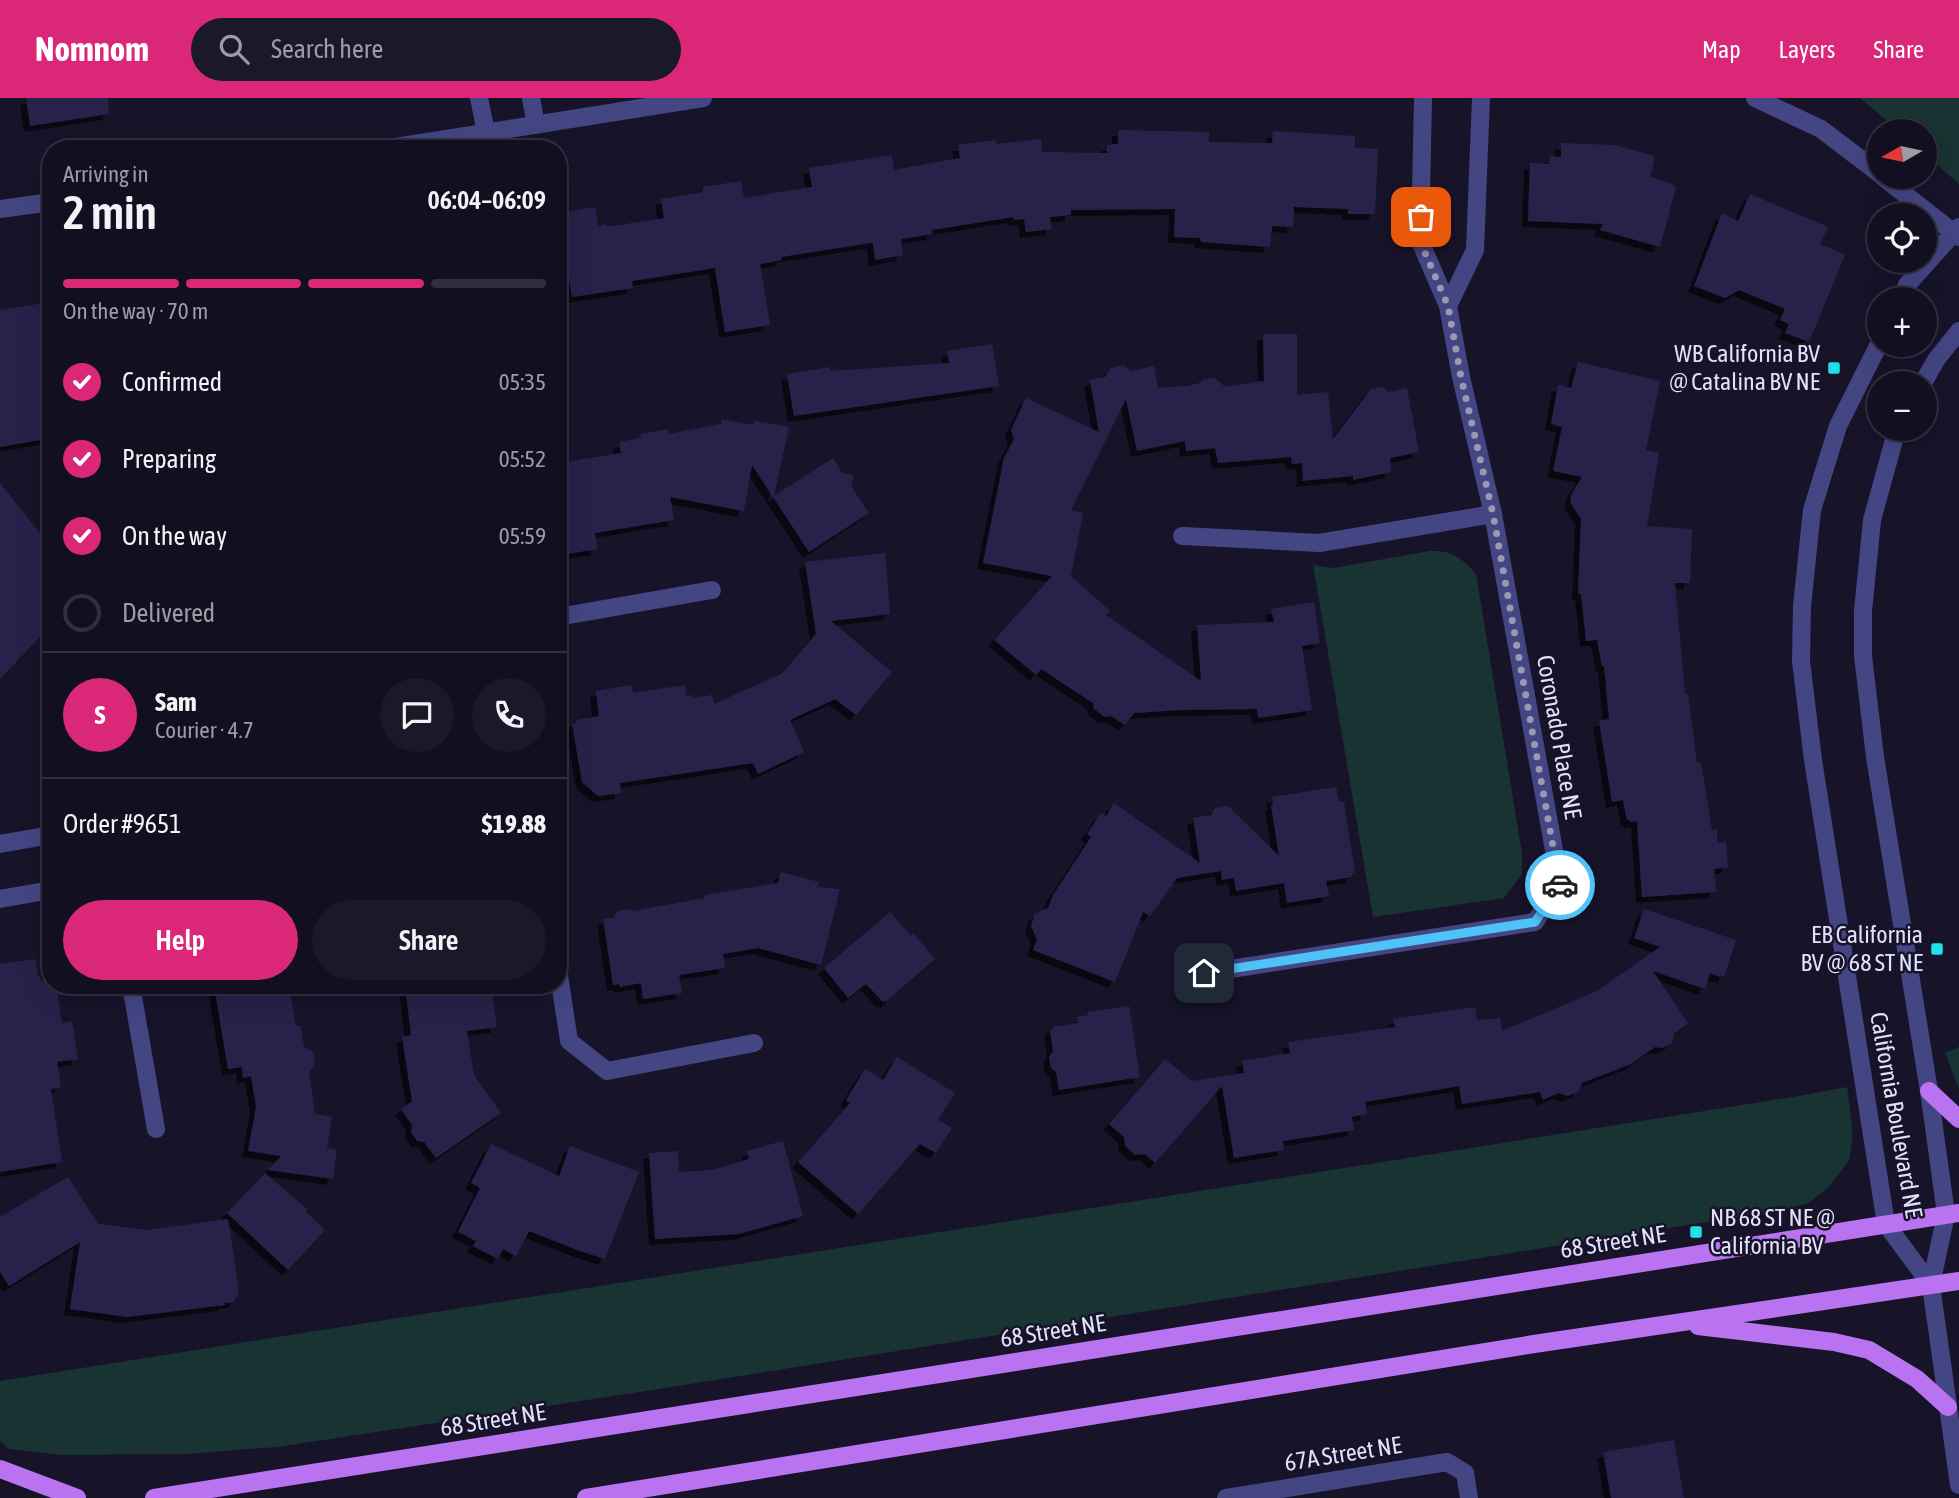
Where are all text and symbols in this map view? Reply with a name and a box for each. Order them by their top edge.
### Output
search box [191,18,681,81]
text: Nomnom [35,30,149,68]
icon: search [215,30,253,68]
text: Search here [271,34,383,64]
text: Map [1702,36,1741,63]
text: Layers [1779,36,1835,63]
text: Share [1873,36,1924,63]
north arrow [1867,119,1937,189]
map controls [1867,119,1937,441]
text: Arriving in [63,161,149,187]
text: 06:04–06:09 [428,185,546,215]
text: 2 min [63,186,157,239]
pin [1391,187,1451,247]
icon: bag [1402,198,1440,236]
button: locate [1867,203,1937,273]
button: + [1867,287,1937,357]
text: On the way · 70 m [63,298,208,324]
place label: WB California BV @ Catalina BV NE [1669,340,1820,395]
marker: WB California BV @ Catalina BV NE [1826,360,1842,376]
icon: check [63,363,101,401]
text: Confirmed [122,367,222,397]
text: 05:35 [499,369,546,395]
button: − [1867,371,1937,441]
icon: check [63,440,101,478]
text: Preparing [122,444,216,474]
text: 05:52 [499,446,546,472]
icon: check [63,517,101,555]
text: On the way [122,521,227,551]
text: 05:59 [499,523,546,549]
text: Delivered [122,598,215,628]
street label: Coronado Place NE [1532,653,1587,821]
button: chat [380,678,454,752]
button: phone [472,678,546,752]
text: Sam [155,687,197,717]
text: S [95,700,105,730]
text: Courier · 4.7 [155,717,254,743]
text: Order #9651 [63,809,182,839]
text: $19.88 [482,809,546,839]
courier [1525,850,1595,920]
icon: car [1541,866,1579,904]
button: Help [63,900,298,980]
button: Share [312,900,546,980]
place label: EB California BV @ 68 ST NE [1800,921,1923,976]
marker: EB California BV @ 68 ST NE [1929,941,1945,957]
pin [1174,943,1234,1003]
icon: home [1185,954,1223,992]
street label: California Boulevard NE [1865,1010,1928,1220]
place label: NB 68 ST NE @ California BV [1710,1204,1835,1259]
street label: 68 Street NE [1558,1220,1667,1263]
marker: NB 68 ST NE @ California BV [1688,1224,1704,1240]
street label: 68 Street NE [998,1309,1107,1352]
street label: 68 Street NE [438,1398,547,1441]
street label: 67A Street NE [1283,1431,1403,1476]

